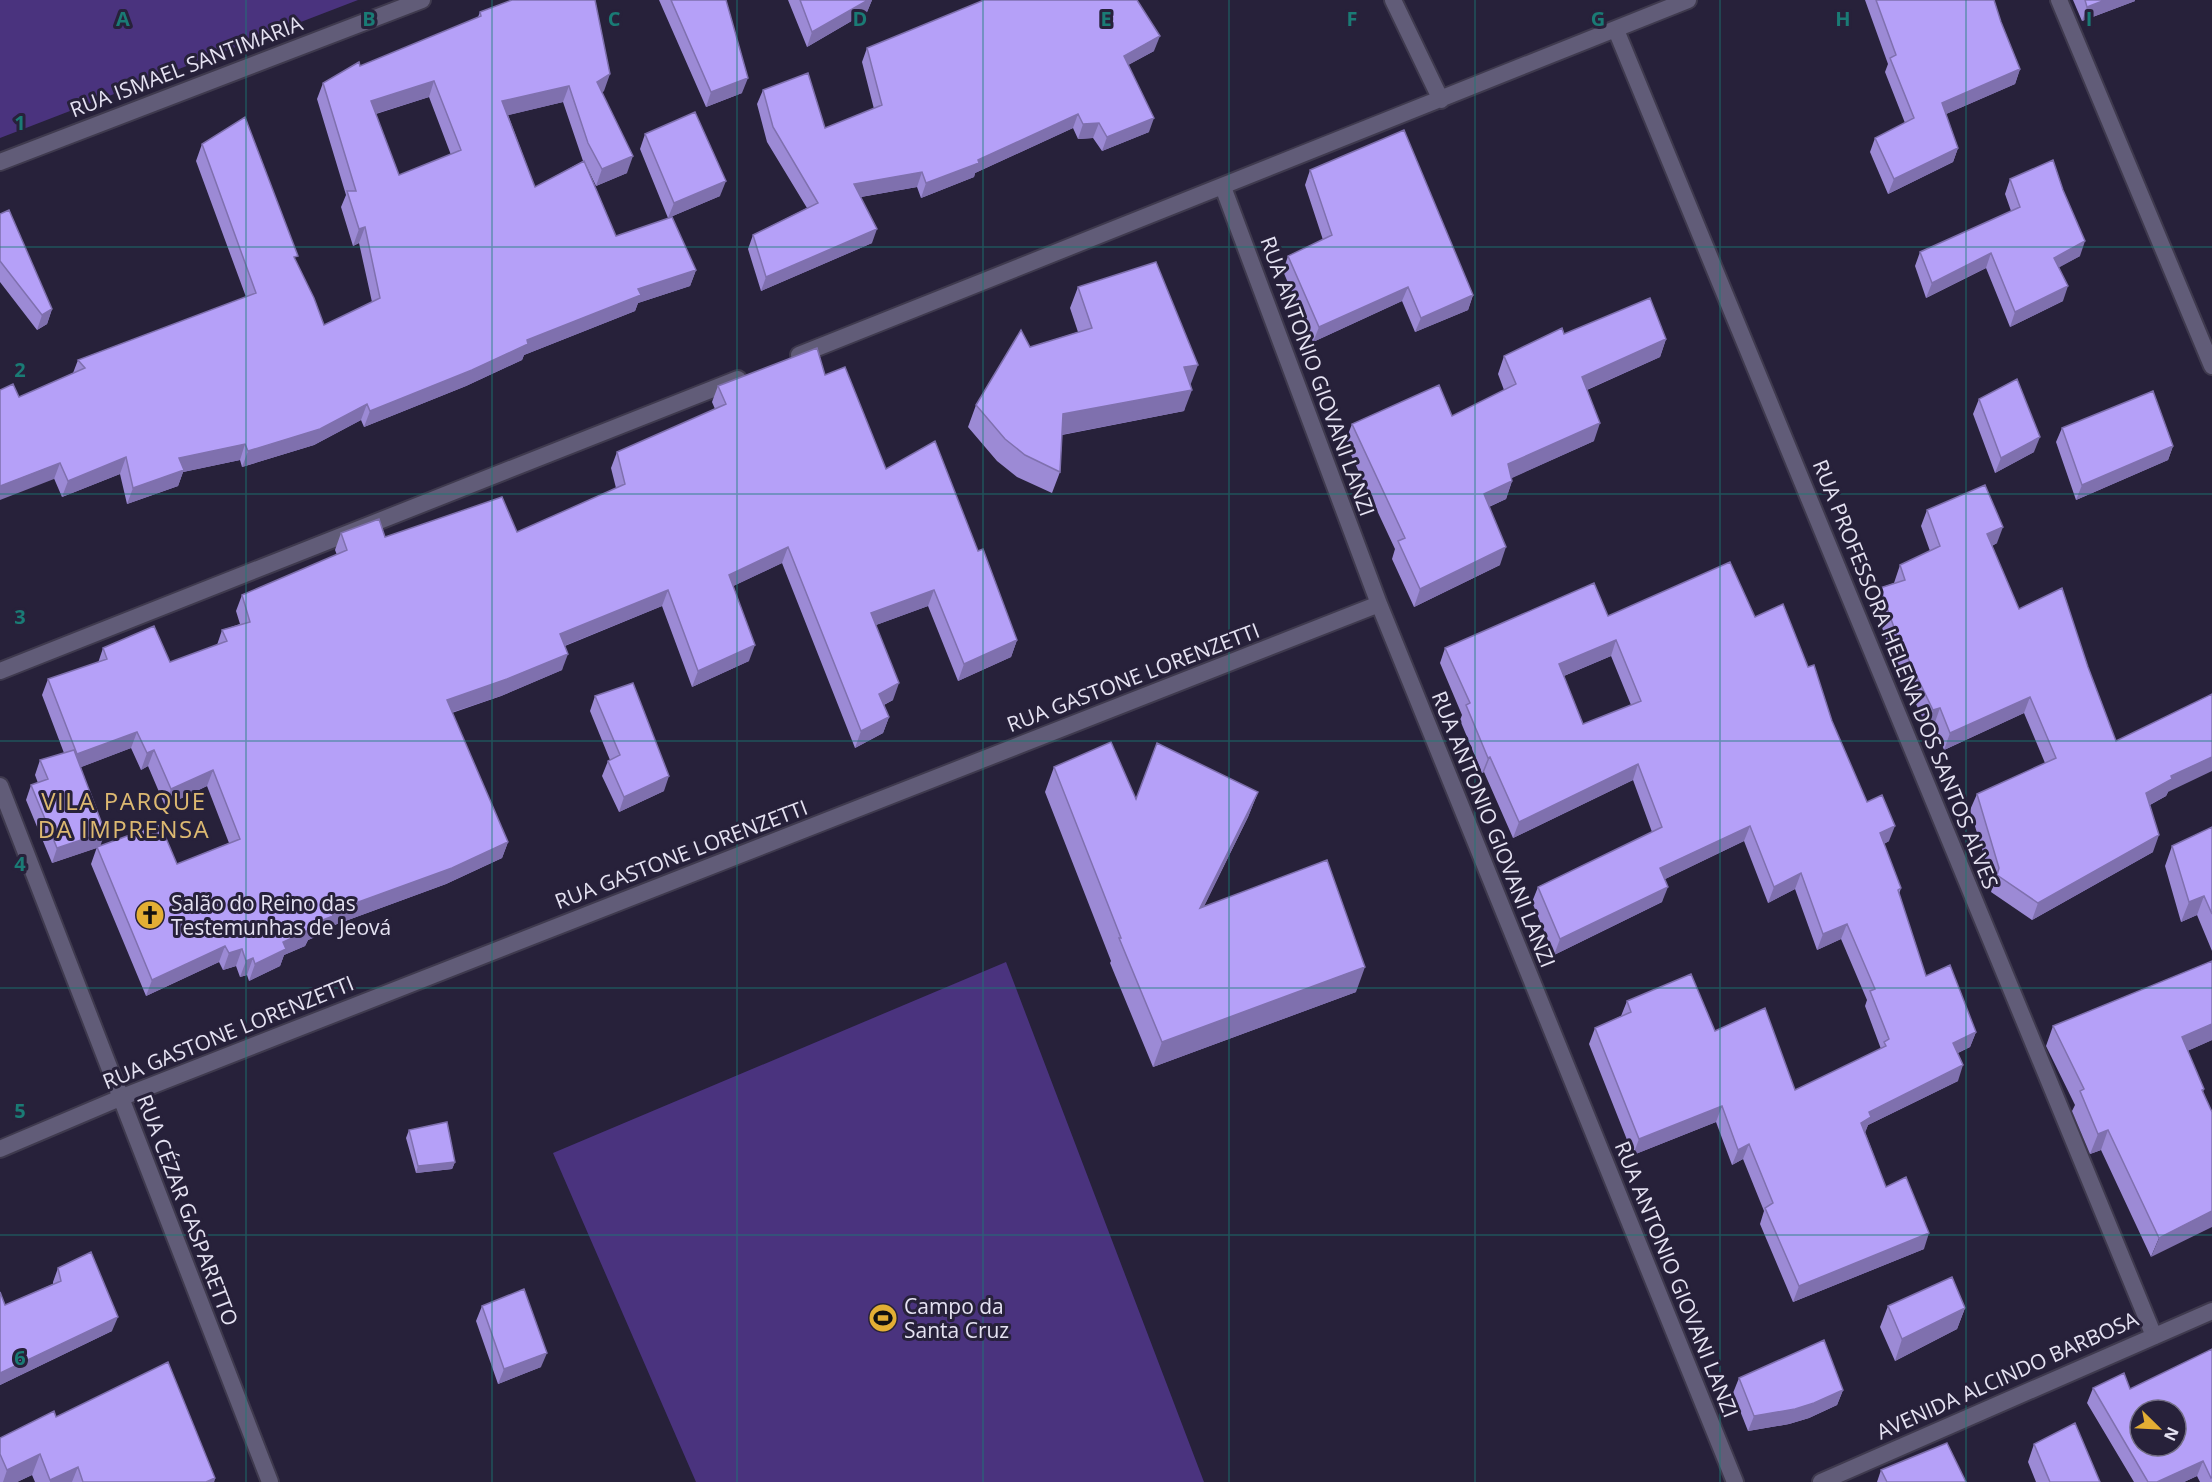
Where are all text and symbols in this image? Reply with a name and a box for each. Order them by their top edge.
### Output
text: B [362,5,376,32]
text: C [608,5,621,32]
text: D [853,5,867,32]
text: E [1100,5,1112,32]
text: F [1347,5,1357,32]
text: G [1591,5,1605,32]
text: H [1835,5,1851,32]
text: I [2086,5,2092,32]
street label: RUA ISMAEL SANTIMARIA [66,10,306,122]
text: 1 [14,109,26,136]
street label: RUA ANTONIO GIOVANI LANZI [1254,232,1382,520]
text: 2 [14,356,26,383]
street label: RUA PROFESSORA HELENA DOS SANTOS ALVES [1807,455,2005,893]
text: 3 [14,603,26,630]
street label: RUA GASTONE LORENZETTI [1003,616,1263,738]
street label: RUA ANTONIO GIOVANI LANZI [1426,687,1562,971]
district label: VILA PARQUE DA IMPRENSA [38,784,210,845]
street label: RUA GASTONE LORENZETTI [551,793,811,915]
text: 4 [14,850,26,877]
place label: Salão do Reino das Testemunhas de Jeová [171,889,391,941]
church icon: Salão do Reino das Testemunhas de Jeová [134,899,166,931]
street label: RUA GASTONE LORENZETTI [98,969,358,1095]
street label: RUA CÉZAR GASPARETTO [131,1090,245,1330]
text: 5 [14,1097,26,1124]
street label: RUA ANTONIO GIOVANI LANZI [1609,1137,1745,1421]
place label: Campo da Santa Cruz [904,1292,1009,1344]
sports icon: Campo da Santa Cruz [867,1302,899,1334]
street label: AVENIDA ALCINDO BARBOSA [1872,1304,2143,1446]
text: 6 [14,1344,26,1371]
north arrow [2128,1398,2188,1458]
text: N [2159,1424,2184,1445]

